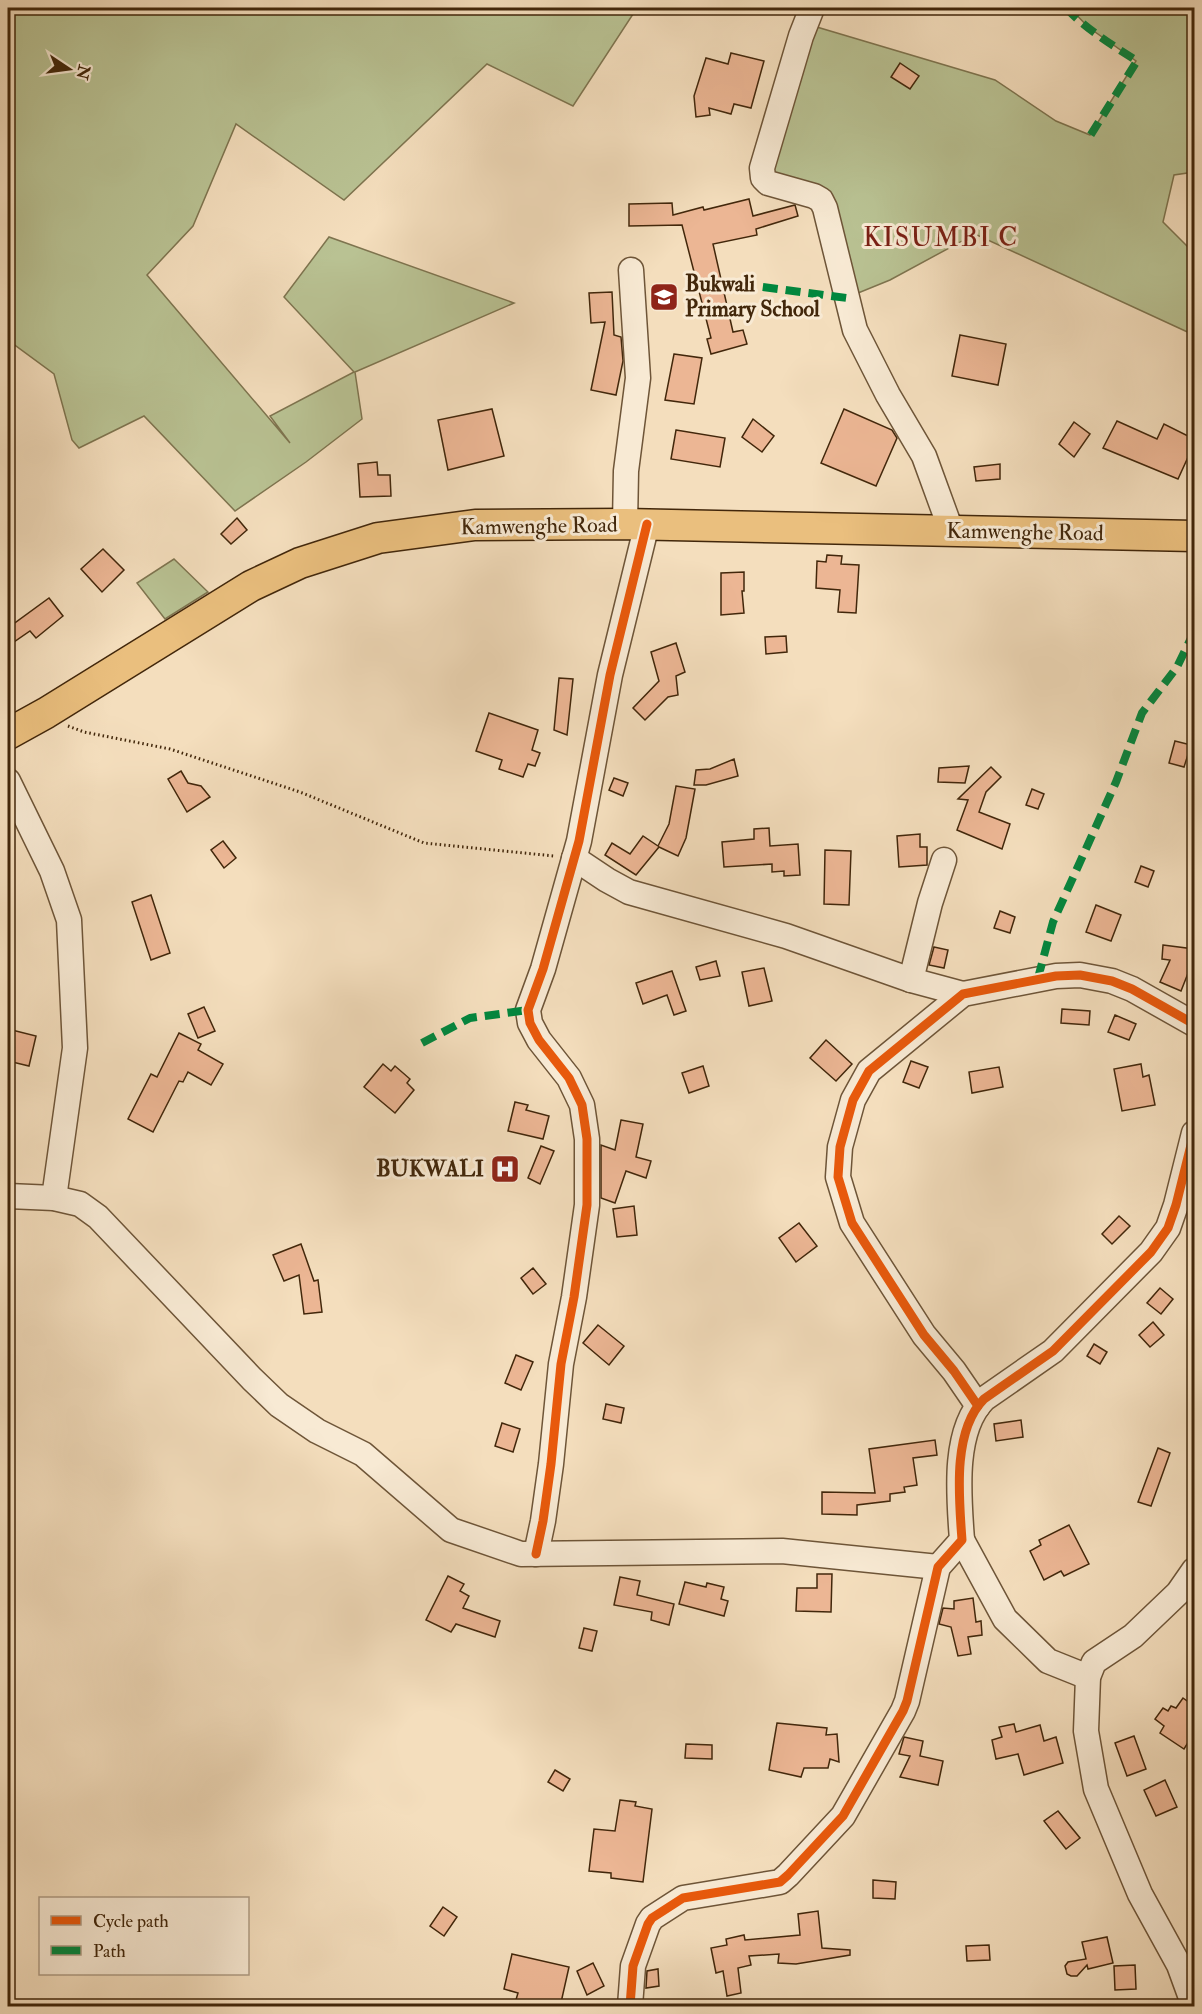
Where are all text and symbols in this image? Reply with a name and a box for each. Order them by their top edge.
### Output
north arrow [39,39,99,99]
text: N [71,62,94,82]
district label: KISUMBI C [863,222,1019,254]
place label: Bukwali Primary School [685,270,820,324]
school or university icon: Bukwali Primary School [648,281,680,313]
street label: Kamwenghe Road [460,511,618,541]
street label: Kamwenghe Road [946,517,1104,547]
hospital icon: BUKWALI [489,1153,521,1185]
place label: BUKWALI [376,1155,484,1183]
legend [39,1897,249,1975]
text: Cycle path [93,1910,169,1933]
text: Path [93,1940,126,1963]

